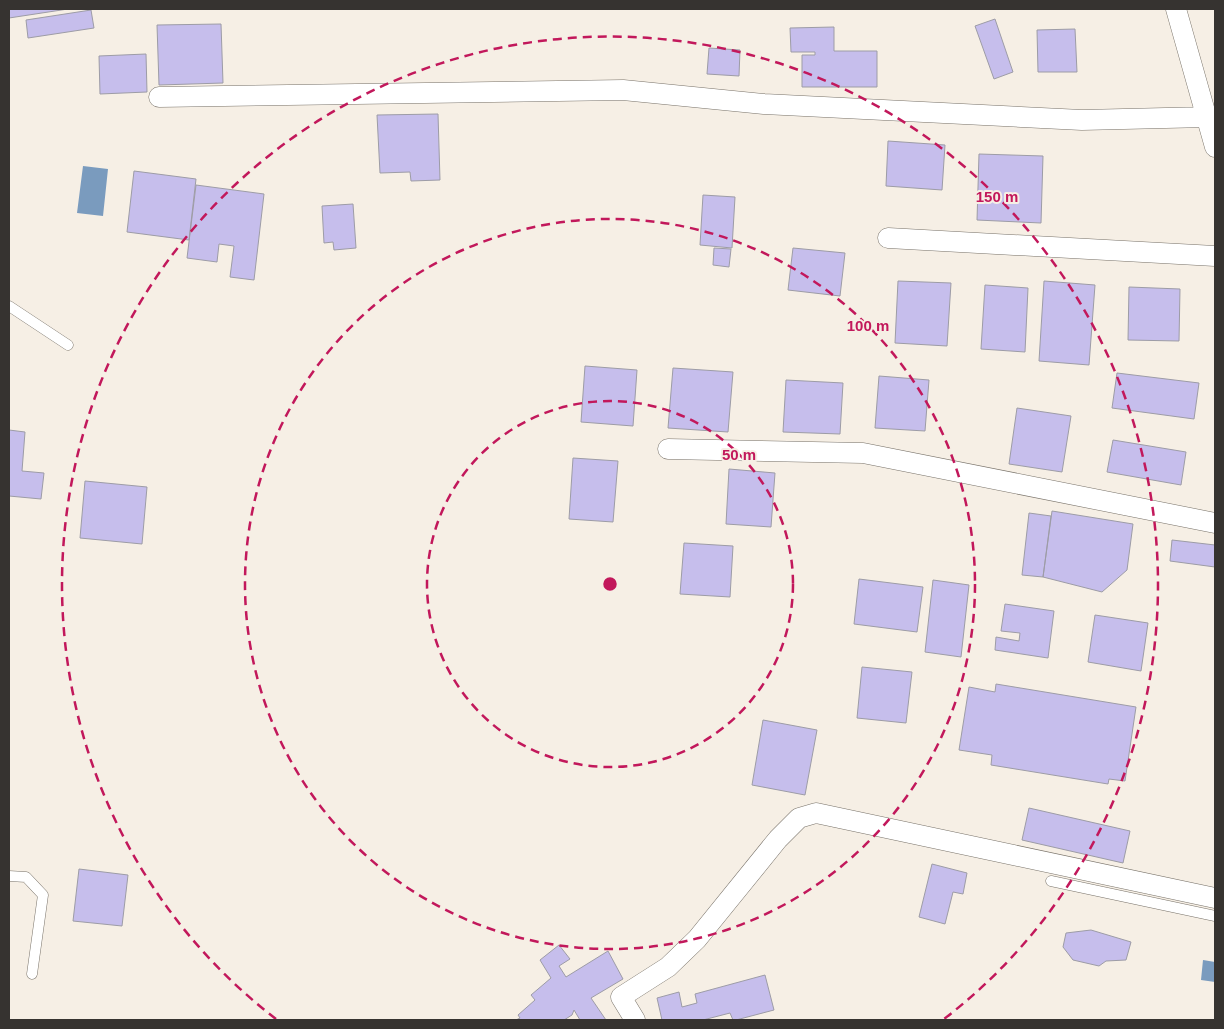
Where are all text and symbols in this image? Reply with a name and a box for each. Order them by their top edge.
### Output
text: 150 m [976,188,1018,205]
text: 100 m [847,317,889,334]
text: 50 m [722,446,756,463]
centre of rings [601,575,619,593]

